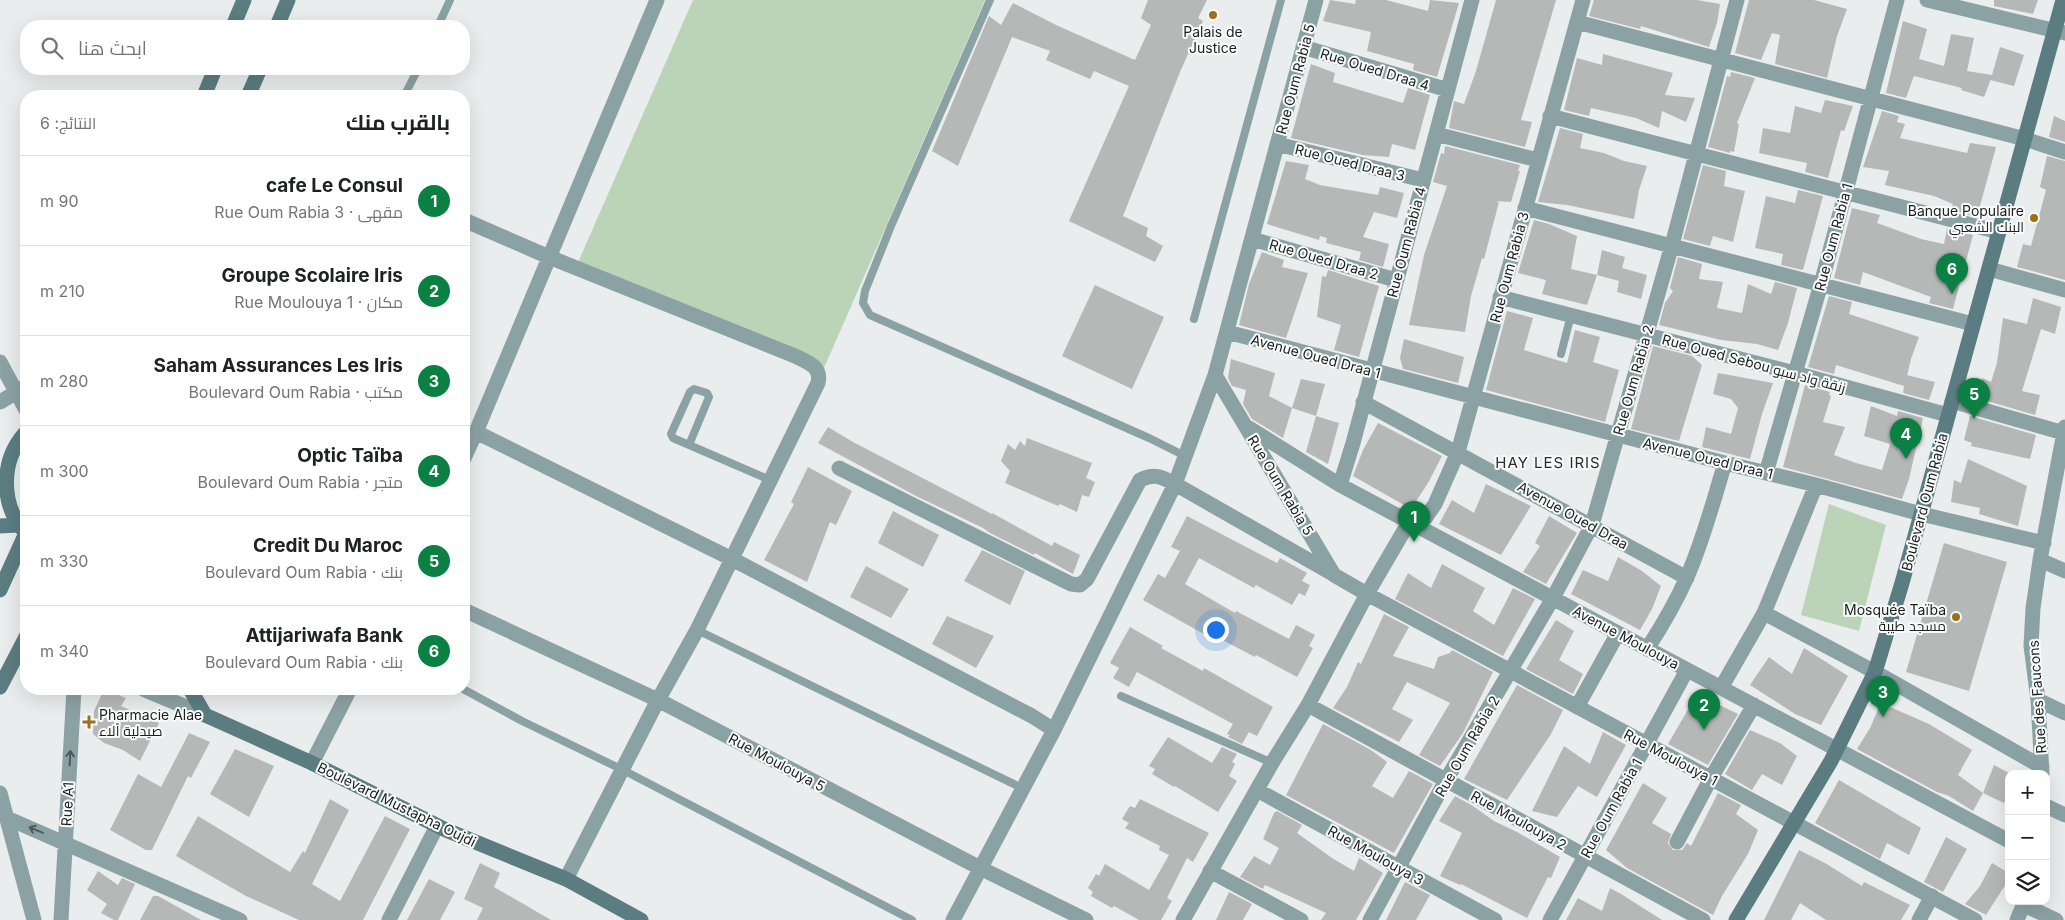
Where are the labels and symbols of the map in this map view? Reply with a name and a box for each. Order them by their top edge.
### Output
marker: Palais de Justice [1207,9,1219,21]
street label: Rue Oum Rabia 5 [1272,22,1318,136]
place label: Palais de Justice [1183,23,1243,56]
street label: Rue Oued Draa 4 [1318,44,1432,94]
street label: Rue Oued Draa 3 [1293,140,1407,184]
street label: Rue Oum Rabia 1 [1810,181,1856,293]
street label: Rue Oum Rabia 4 [1383,185,1429,299]
place label: Banque Populaire البنك الشعبي [1908,202,2024,239]
street label: Rue Oum Rabia 3 [1486,210,1532,324]
marker: Banque Populaire البنك الشعبي [2028,212,2040,224]
street label: Rue Oued Draa 2 [1268,235,1380,283]
pin: 6 [1936,253,1968,294]
street label: Rue Oum Rabia 2 [1609,323,1657,437]
street label: Rue Oued Sebou زنقة واد سبو [1660,330,1848,396]
street label: Avenue Oued Draa 1 [1249,331,1383,381]
pin: 5 [1958,378,1990,419]
pin: 4 [1890,418,1922,459]
street label: Boulevard Oum Rabia [1897,431,1951,573]
street label: Rue Oum Rabia 5 [1244,432,1318,538]
street label: Avenue Oued Draa 1 [1641,434,1775,482]
district label: HAY LES IRIS [1495,453,1601,472]
street label: Avenue Oued Draa [1515,478,1631,552]
pin: 1 [1398,501,1430,542]
place label: Mosquée Taïba مسجد طيبة [1844,601,1946,634]
street label: Avenue Moulouya [1570,602,1682,672]
marker: Mosquée Taïba مسجد طيبة [1950,611,1962,623]
your location [1203,617,1229,643]
street label: Rue des Faucons [2025,640,2049,754]
pin: 3 [1867,676,1899,717]
pin: 2 [1688,689,1720,730]
street label: Rue Oum Rabia 2 [1431,693,1503,799]
place label: Pharmacie Alae صيدلية اًلاء [99,706,202,739]
marker: Pharmacie Alae صيدلية اًلاء [83,716,95,728]
street label: Rue Moulouya 1 [1621,725,1721,789]
street label: Rue Moulouya 5 [726,729,828,795]
one-way arrow [65,751,74,767]
street label: Rue Oum Rabia 1 [1577,755,1645,861]
street label: Boulevard Mustapha Oujdi [315,758,479,850]
street label: Rue A1 [57,781,77,827]
street label: Rue Moulouya 2 [1468,787,1570,853]
street label: Rue Moulouya 3 [1325,822,1427,888]
one-way arrow [29,824,44,834]

